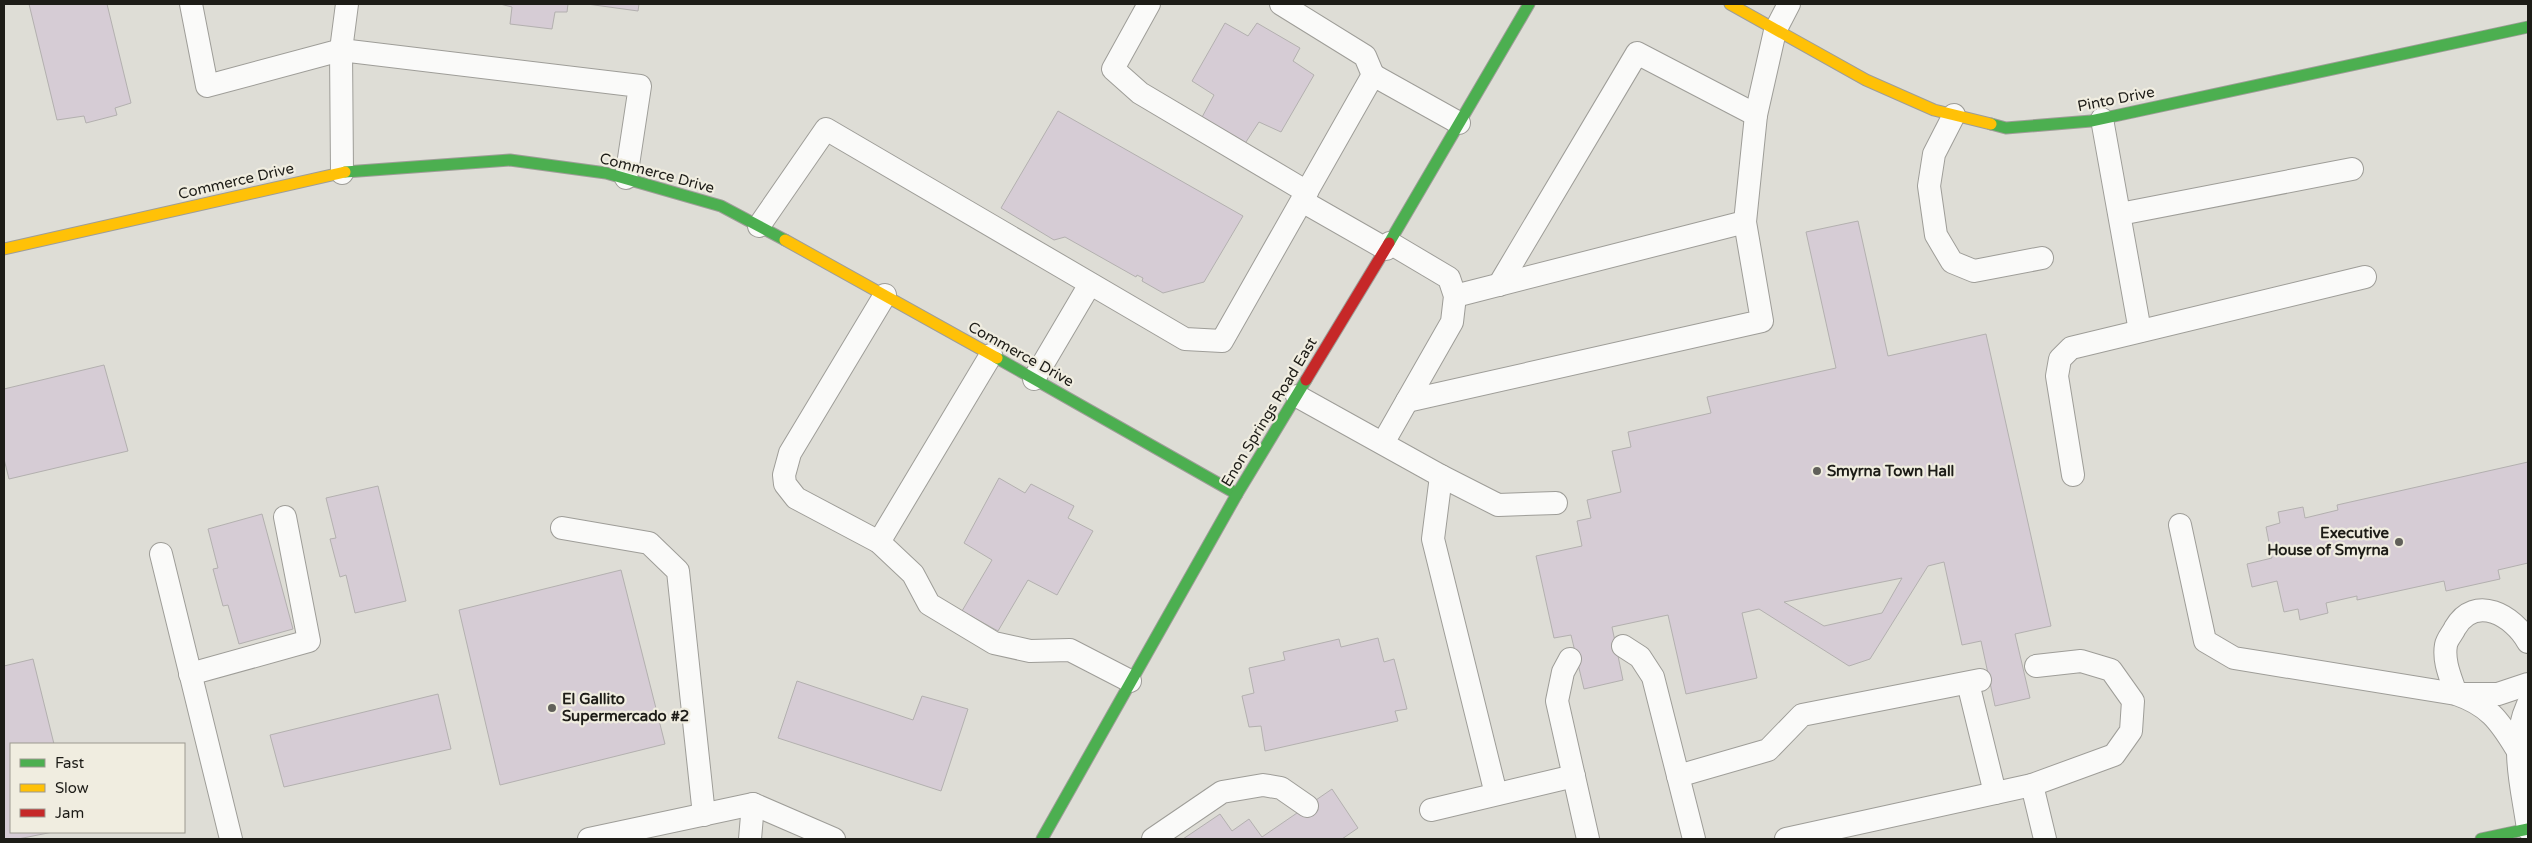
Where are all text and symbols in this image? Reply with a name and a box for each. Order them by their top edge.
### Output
street label: Pinto Drive [2076,83,2156,115]
street label: Commerce Drive [598,149,716,197]
street label: Commerce Drive [176,159,296,203]
street label: Commerce Drive [965,317,1077,391]
street label: Enon Springs Road East [1217,334,1321,490]
place label: Smyrna Town Hall [1827,462,1954,481]
marker: Smyrna Town Hall [1811,465,1823,477]
place label: Executive House of Smyrna [2267,524,2389,560]
marker: Executive House of Smyrna [2393,536,2405,548]
place label: El Gallito Supermercado #2 [562,690,689,726]
marker: El Gallito Supermercado #2 [546,702,558,714]
legend [10,743,185,833]
text: Fast [55,754,85,772]
text: Slow [55,779,89,797]
text: Jam [55,804,84,822]

